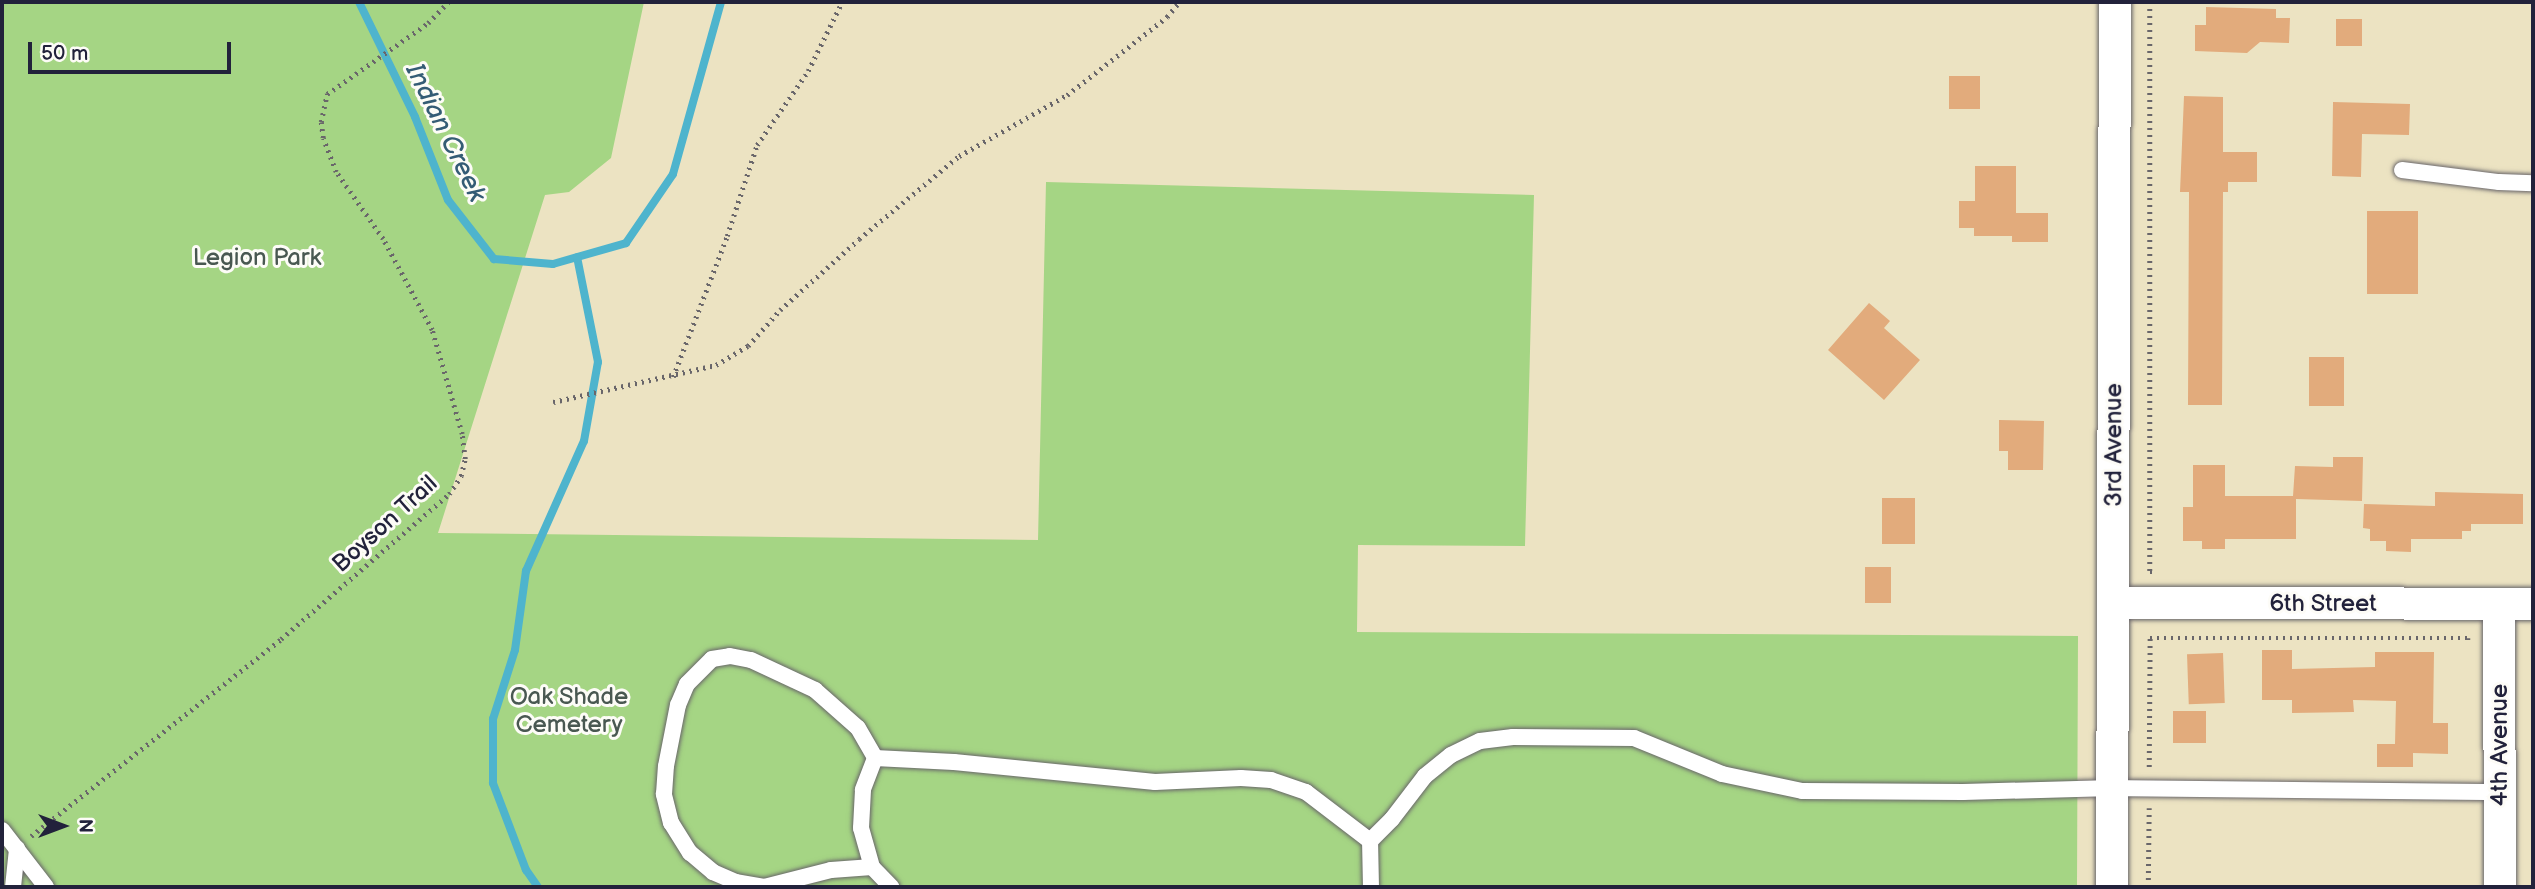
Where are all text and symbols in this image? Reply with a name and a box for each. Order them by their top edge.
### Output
scale bar [32,28,234,72]
text: 50 m [41,41,88,66]
water label: Indian Creek [398,59,492,207]
park label: Legion Park [193,244,321,272]
street label: 3rd Avenue [2100,383,2128,507]
street label: Boyson Trail [326,469,444,579]
street label: 6th Street [2269,590,2377,618]
park label: Oak Shade Cemetery [509,683,629,739]
street label: 4th Avenue [2486,684,2514,806]
north arrow [28,791,98,861]
text: N [73,819,96,833]

